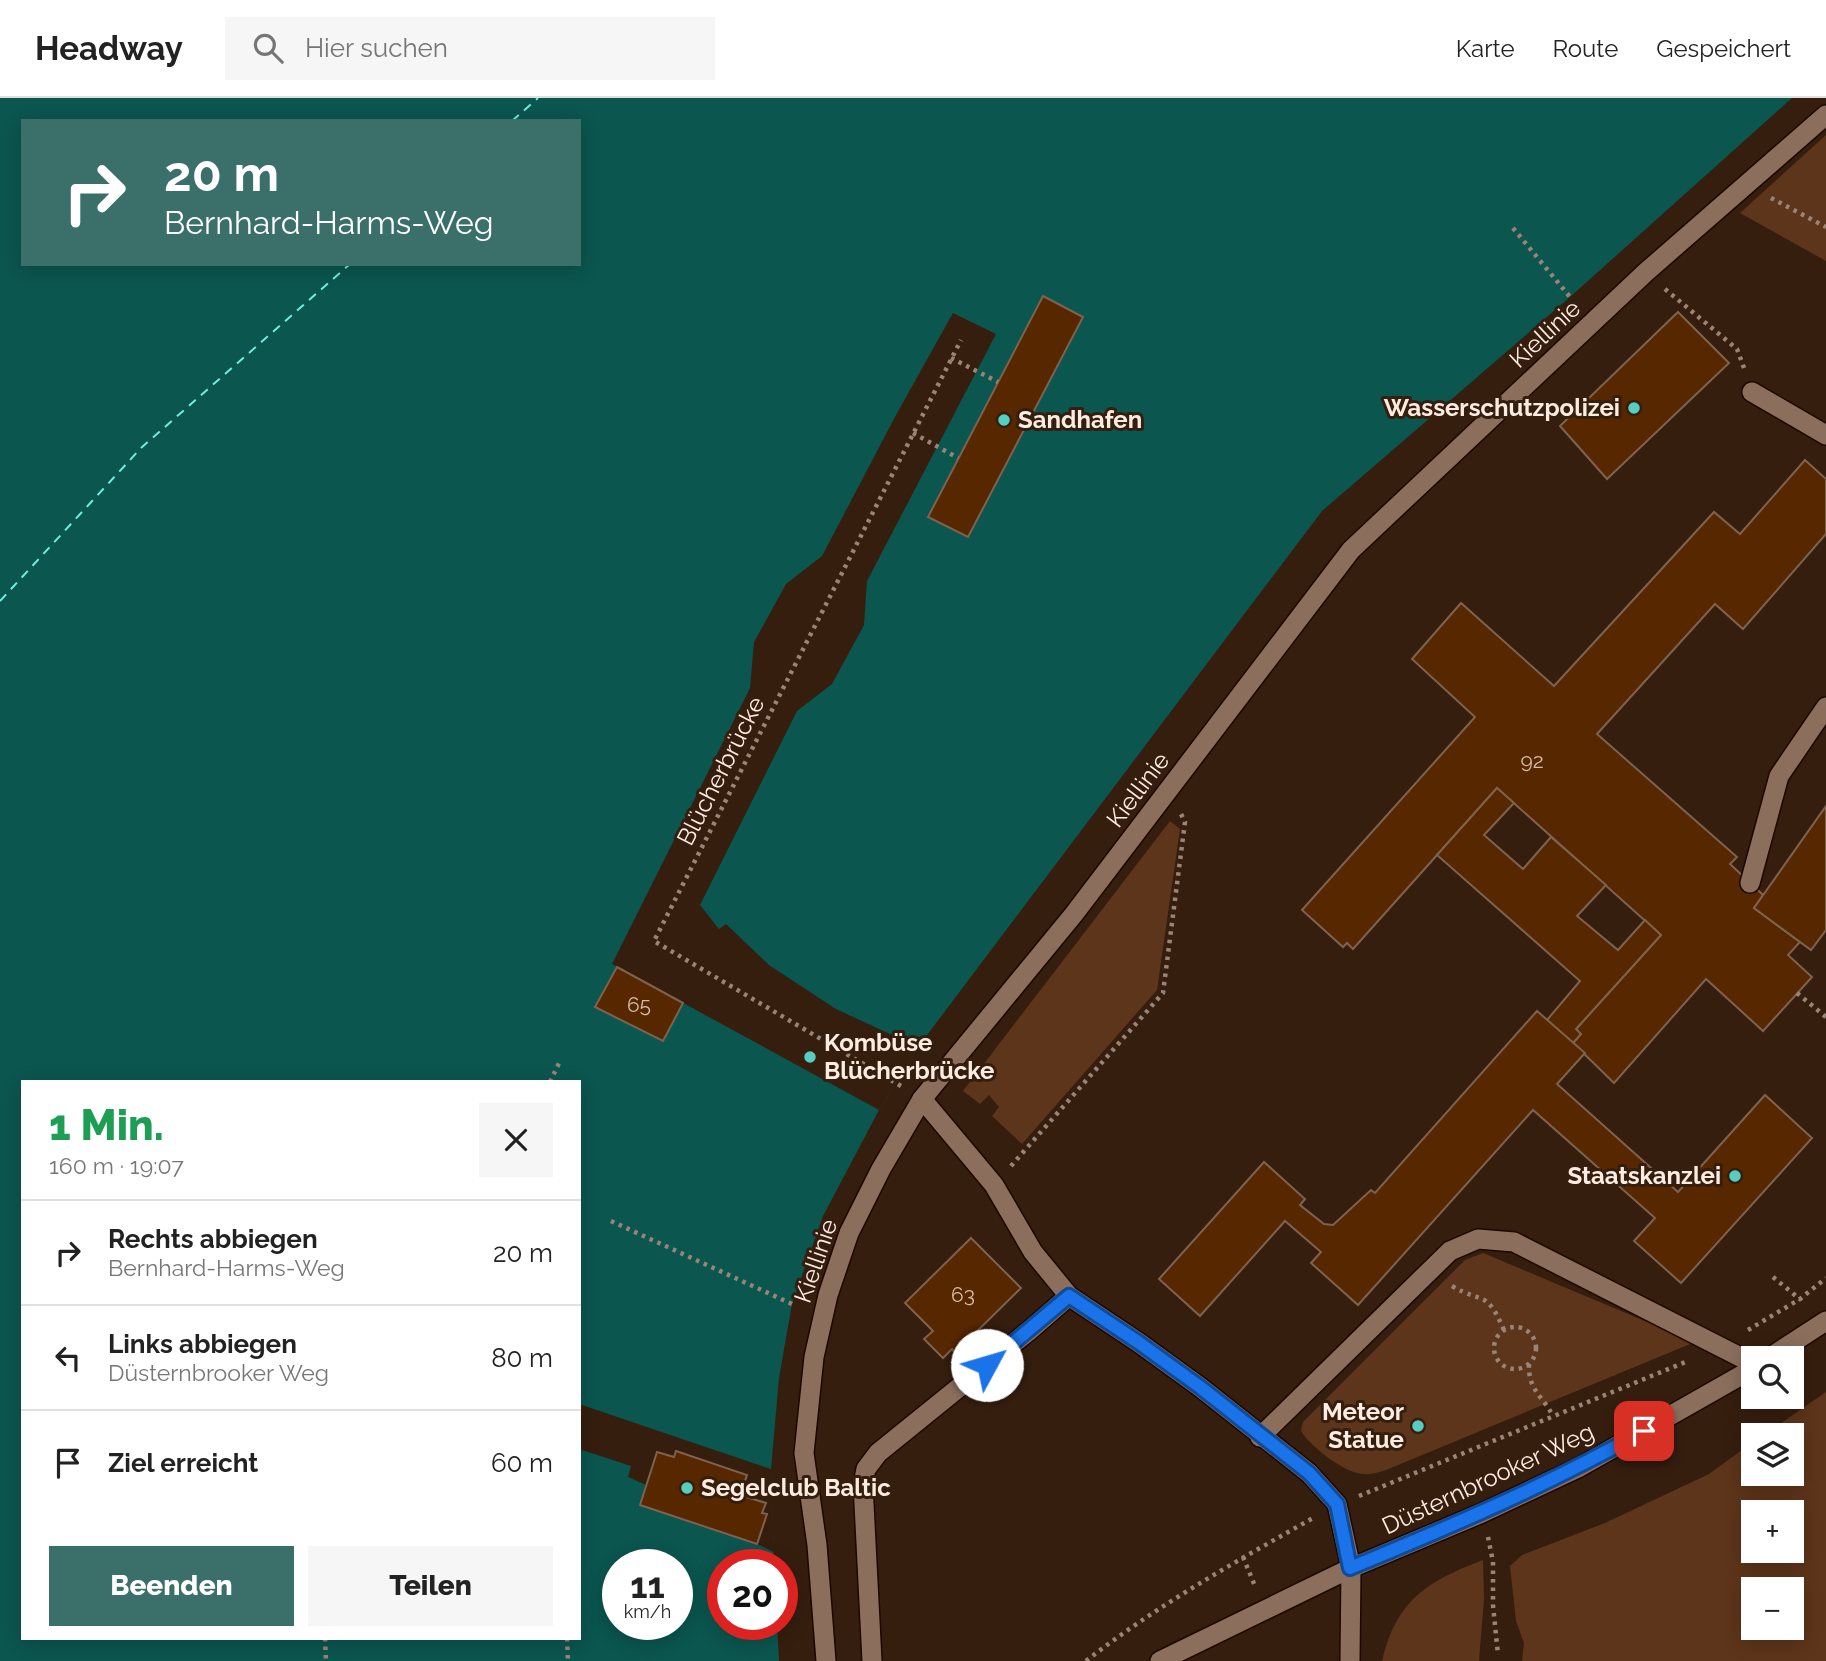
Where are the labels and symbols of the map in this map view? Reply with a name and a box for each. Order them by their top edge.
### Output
street label: Kiellinie [1503,294,1586,374]
place label: Wasserschutzpolizei [1384,393,1620,422]
marker: Wasserschutzpolizei [1626,400,1642,416]
place label: Sandhafen [1018,405,1142,434]
marker: Sandhafen [996,412,1012,428]
street label: Blücherbrücke [671,691,771,850]
street label: Kiellinie [1100,746,1175,833]
house number: 92 [1520,748,1544,773]
house number: 65 [627,992,651,1017]
place label: Kombüse Blücherbrücke [824,1028,994,1085]
marker: Kombüse Blücherbrücke [802,1049,818,1065]
place label: Staatskanzlei [1567,1161,1721,1190]
marker: Staatskanzlei [1727,1168,1743,1184]
street label: Kiellinie [788,1215,843,1306]
house number: 63 [951,1282,975,1307]
position arrow [950,1328,1024,1402]
place label: Meteor Statue [1322,1397,1404,1454]
pin [1614,1401,1674,1461]
street label: Düsternbrooker Weg [1377,1417,1598,1540]
marker: Meteor Statue [1410,1418,1426,1434]
place label: Segelclub Baltic [701,1473,891,1502]
marker: Segelclub Baltic [679,1480,695,1496]
speed limit sign: 20 [707,1549,798,1640]

